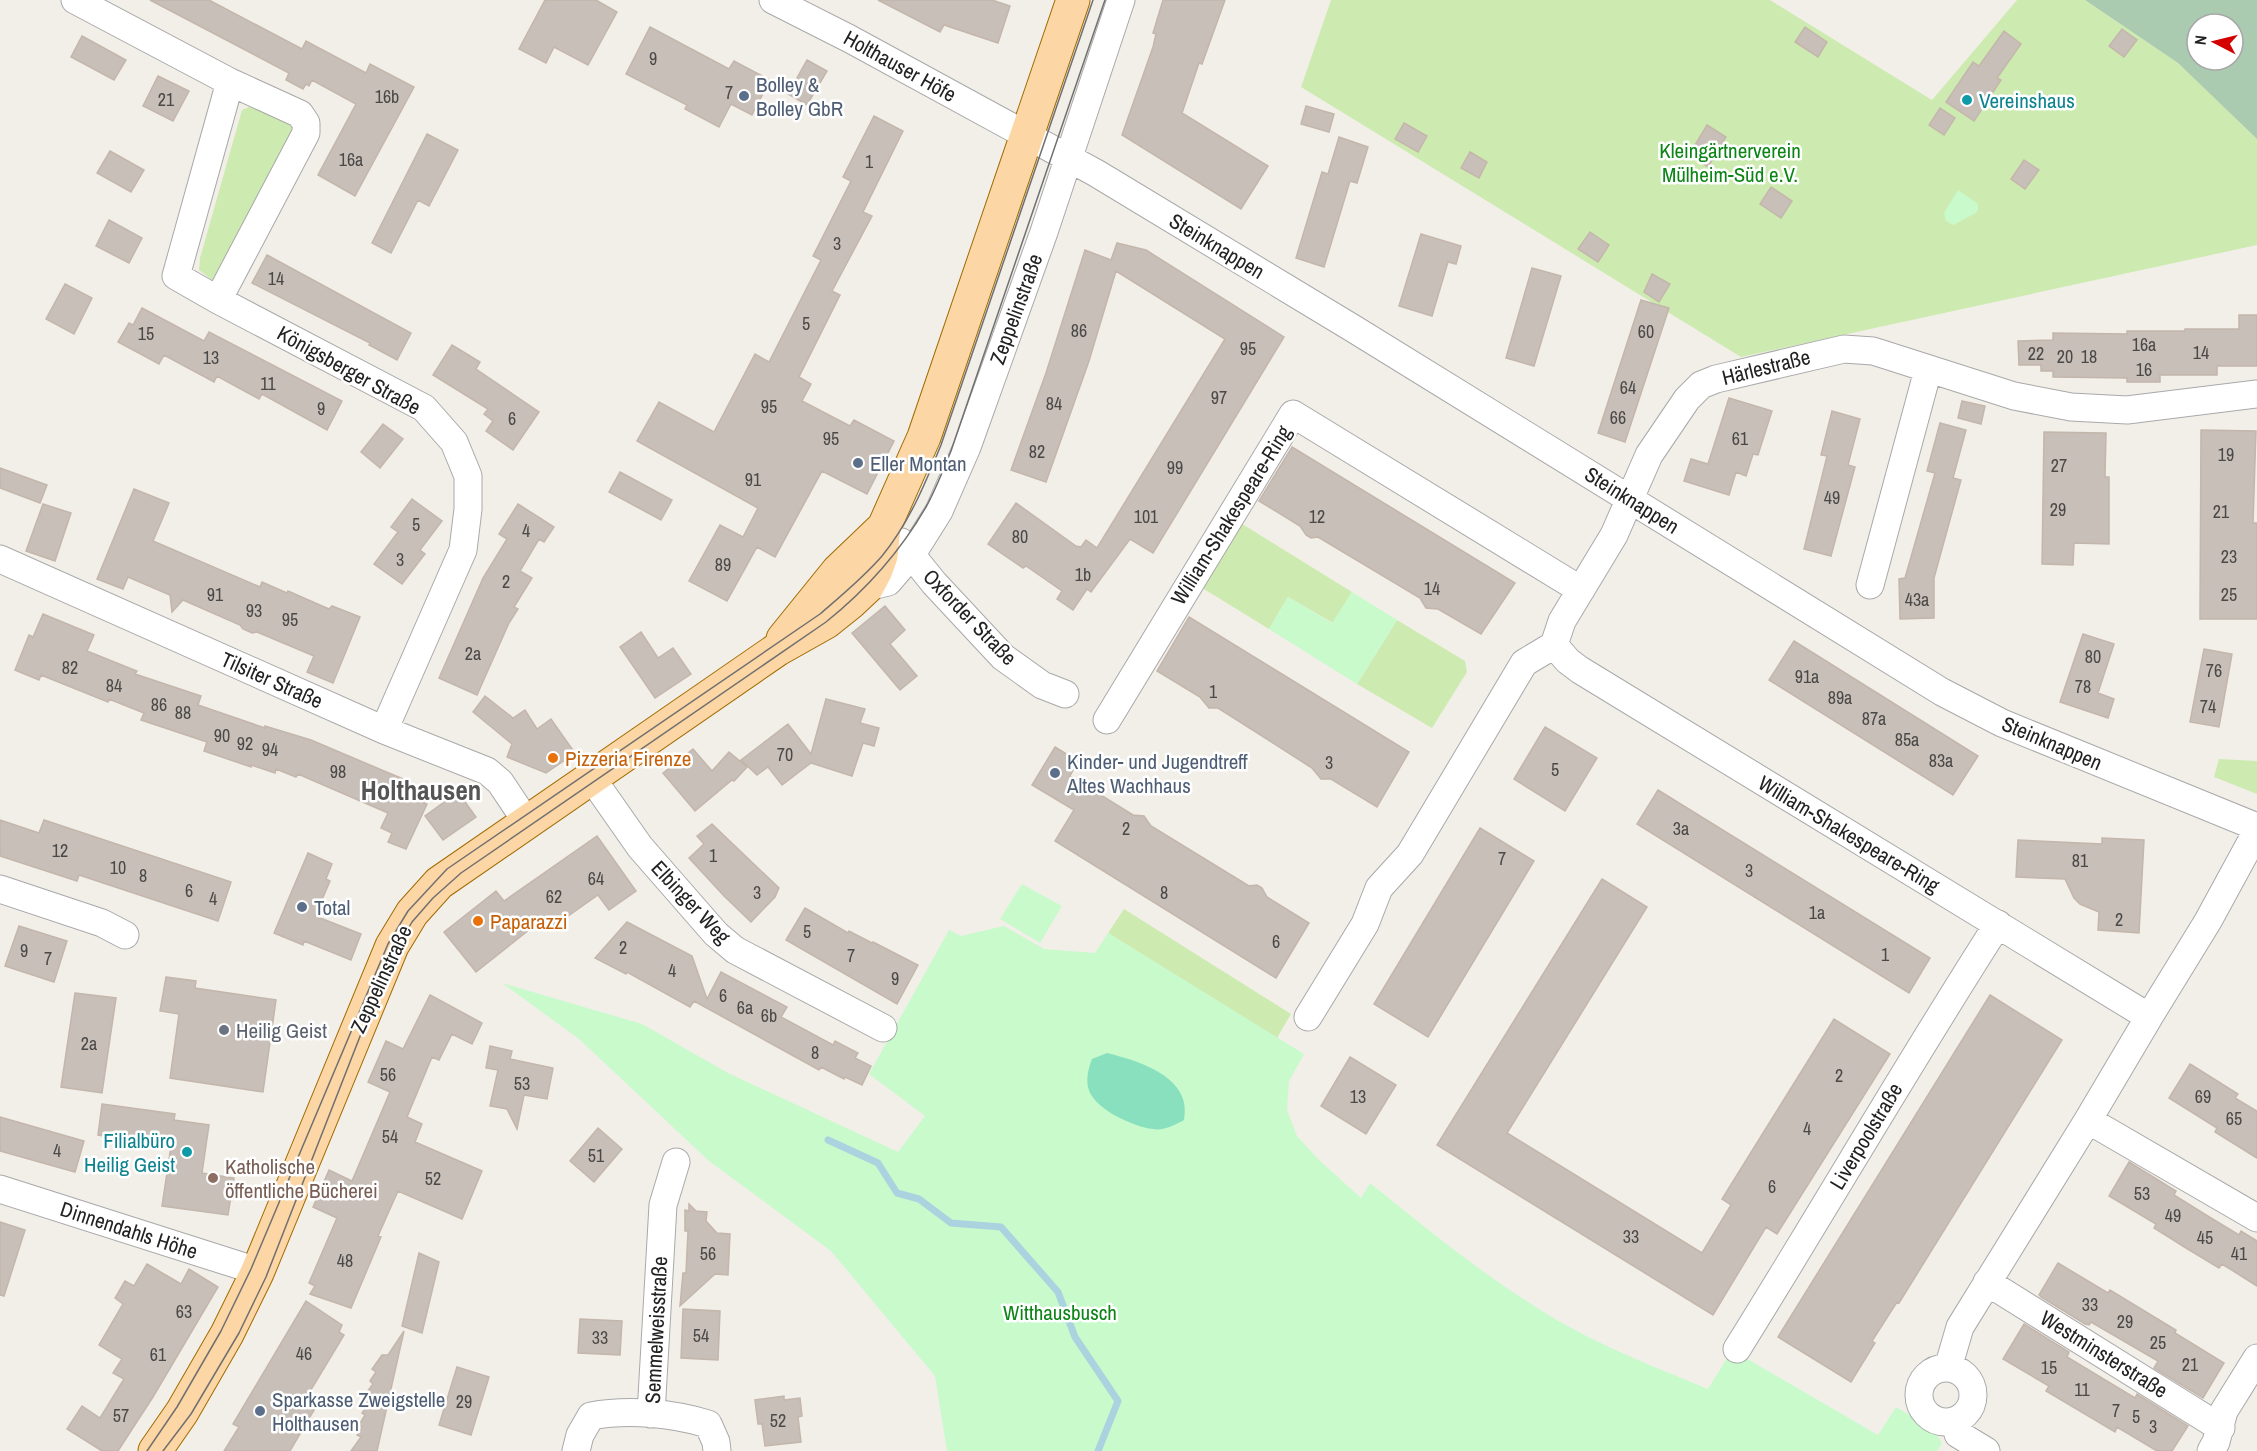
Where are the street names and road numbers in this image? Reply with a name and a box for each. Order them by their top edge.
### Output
street label: Holthauser Höfe [839,23,961,109]
street label: Steinknappen [1164,206,1270,286]
street label: Zeppelinstraße [983,250,1049,368]
street label: Königsberger Straße [272,319,426,421]
street label: Härlestraße [1719,342,1813,392]
street label: William-Shakespeare-Ring [1164,419,1298,610]
street label: Steinknappen [1579,460,1685,540]
street label: Oxforder Straße [917,563,1023,671]
street label: Tilsiter Straße [216,645,328,715]
street label: Steinknappen [1997,709,2107,777]
street label: William-Shakespeare-Ring [1753,768,1945,900]
street label: Elbinger Weg [645,854,737,950]
street label: Zeppelinstraße [343,920,419,1038]
street label: Liverpoolstraße [1823,1077,1909,1195]
street label: Dinnendahls Höhe [57,1194,201,1266]
street label: Semmelweisstraße [638,1256,674,1404]
street label: Westminsterstraße [2035,1303,2173,1405]

